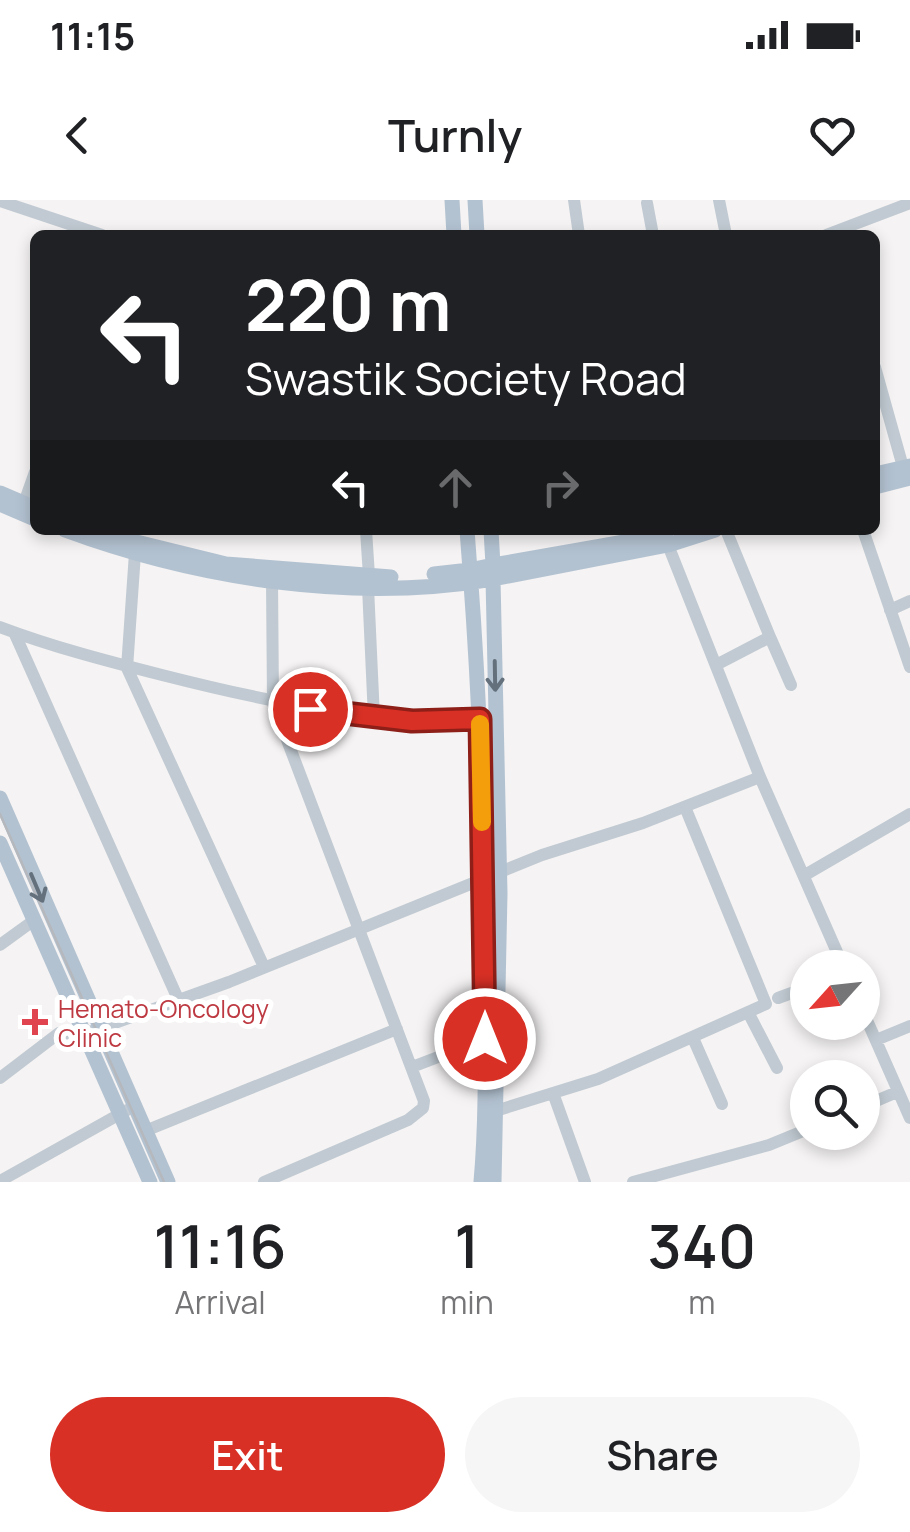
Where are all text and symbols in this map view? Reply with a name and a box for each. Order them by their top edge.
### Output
text: 11:15 [50,9,135,61]
text: Turnly [388,104,522,166]
icon: back [50,108,105,163]
icon: heart [805,108,860,163]
text: 220 m [245,256,451,352]
icon: left [80,270,210,400]
text: Swastik Society Road [245,347,687,409]
icon: left [323,460,378,515]
icon: ahead [428,460,483,515]
icon: right [533,460,588,515]
one-way arrow [486,660,504,692]
pin [268,667,353,752]
icon: arrive [283,682,338,737]
one-way arrow [30,872,48,903]
north arrow [790,950,880,1040]
map controls [790,950,880,1150]
position arrow [433,987,537,1091]
place label: Hemato-Oncology Clinic [58,991,269,1055]
marker: Hemato-Oncology Clinic [22,1009,48,1035]
button: search [790,1060,880,1150]
text: 11:16 [154,1204,287,1286]
text: 1 [454,1204,480,1286]
text: 340 [647,1204,756,1286]
text: Arrival [174,1280,266,1324]
text: min [440,1280,494,1324]
text: m [688,1280,715,1324]
button: Exit [50,1397,445,1512]
button: Share [465,1397,860,1512]

